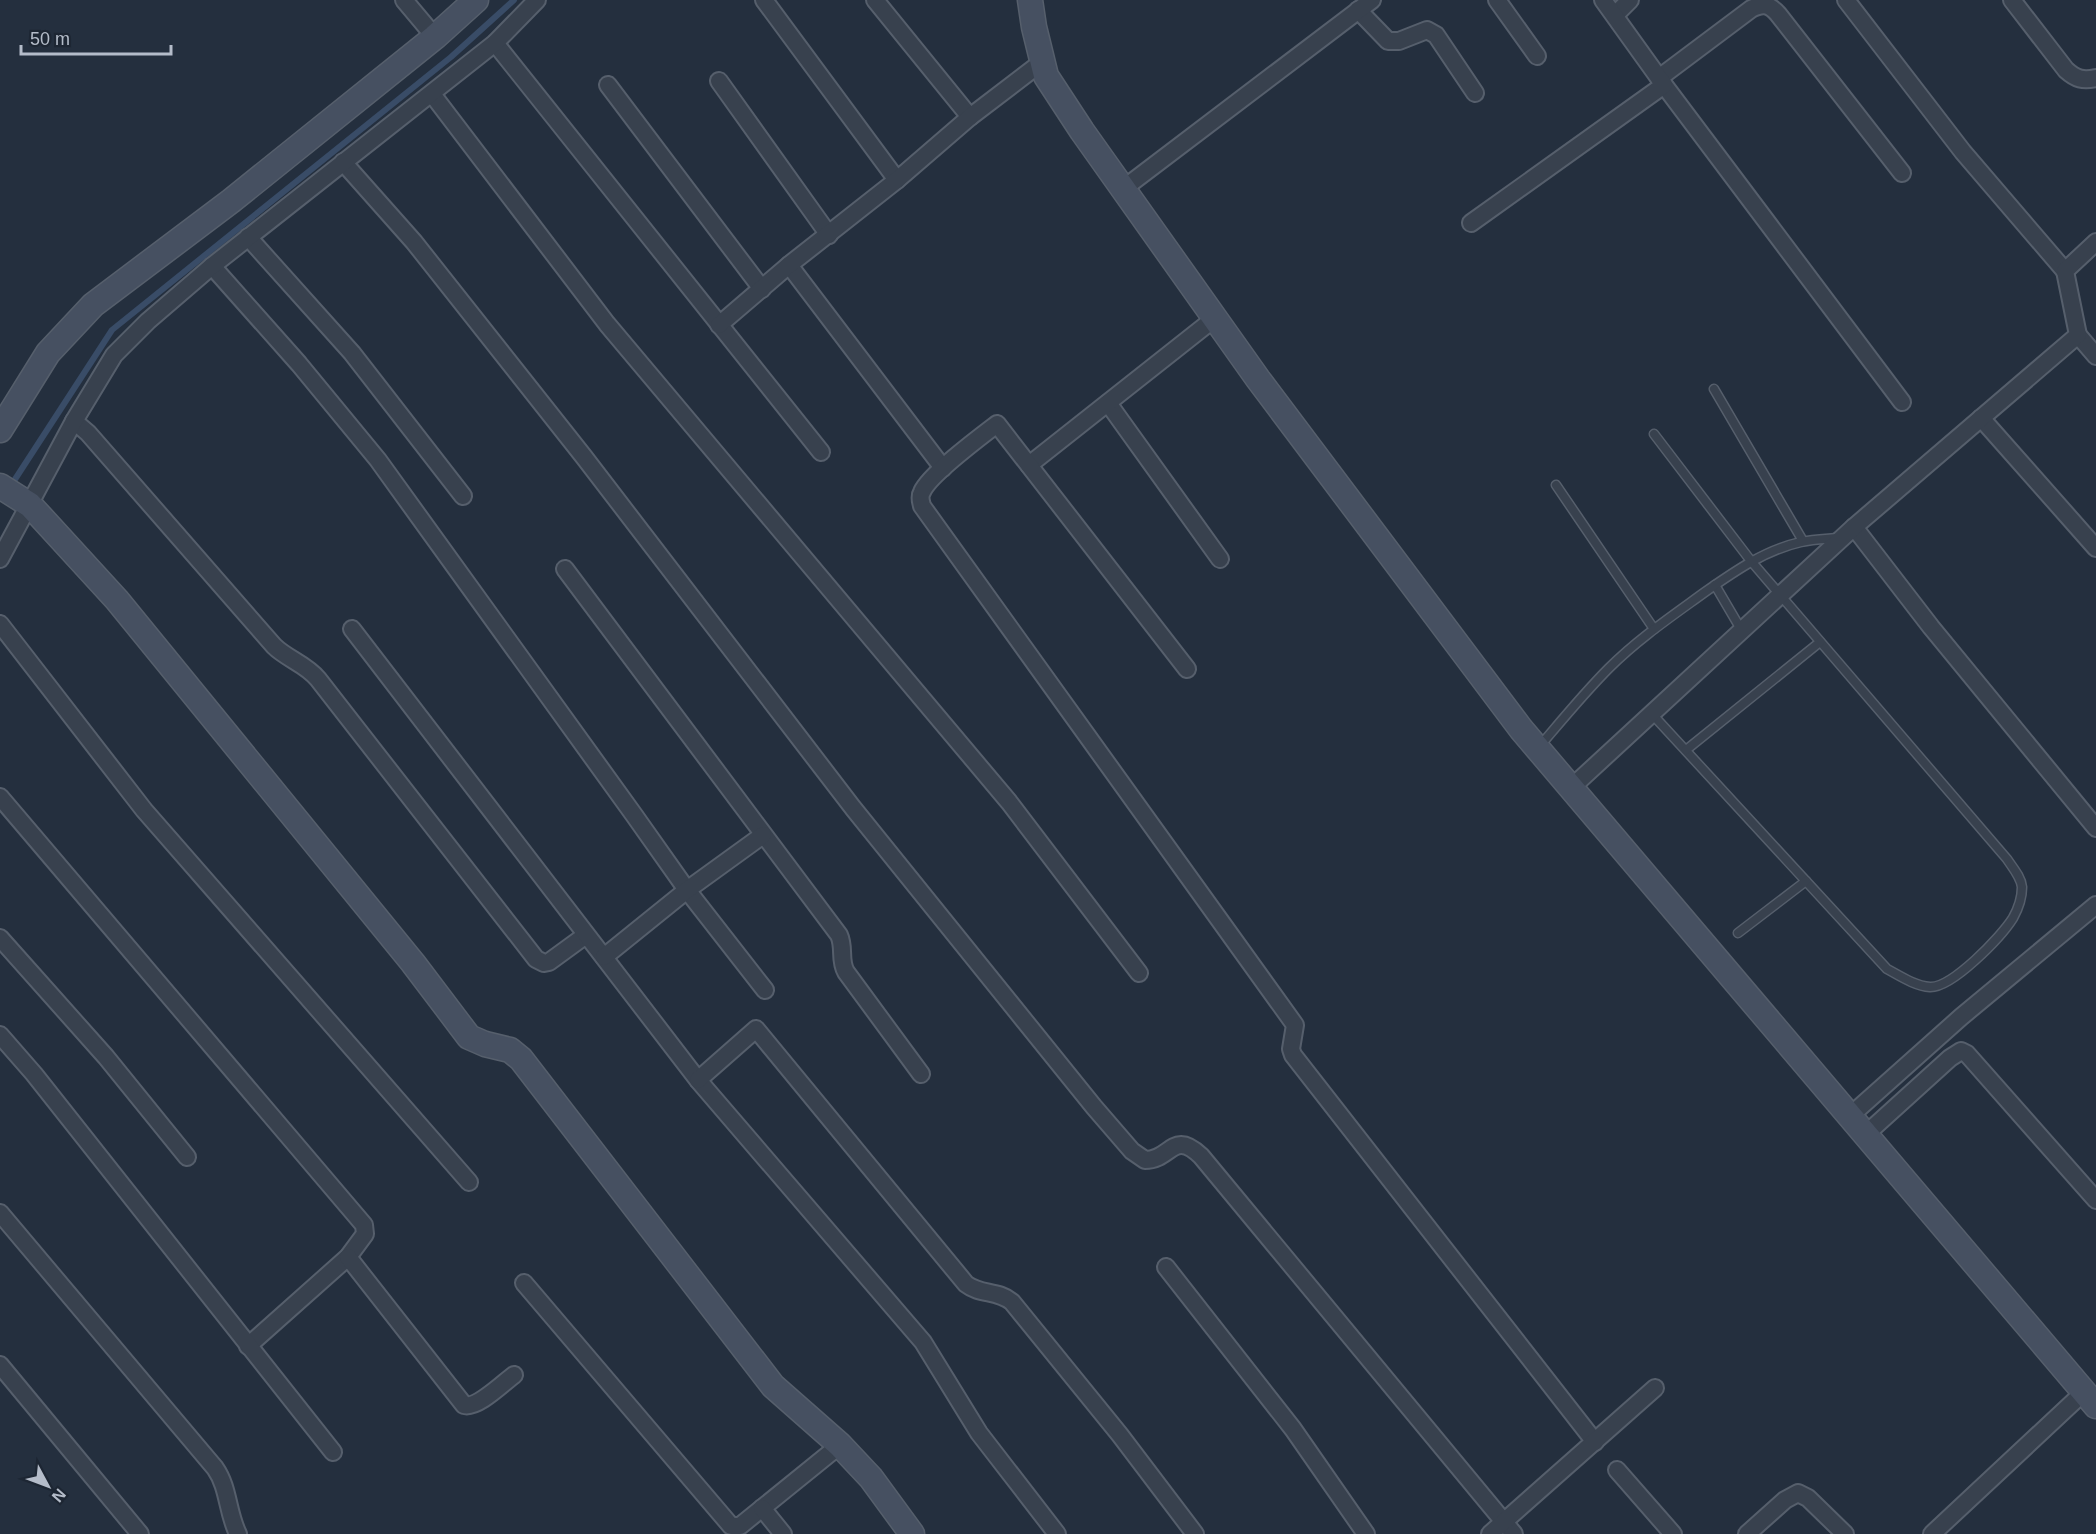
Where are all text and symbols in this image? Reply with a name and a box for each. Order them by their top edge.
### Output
scale bar [21,18,171,56]
text: 50 m [30,29,70,49]
north arrow [18,1456,78,1516]
text: N [49,1486,69,1505]

